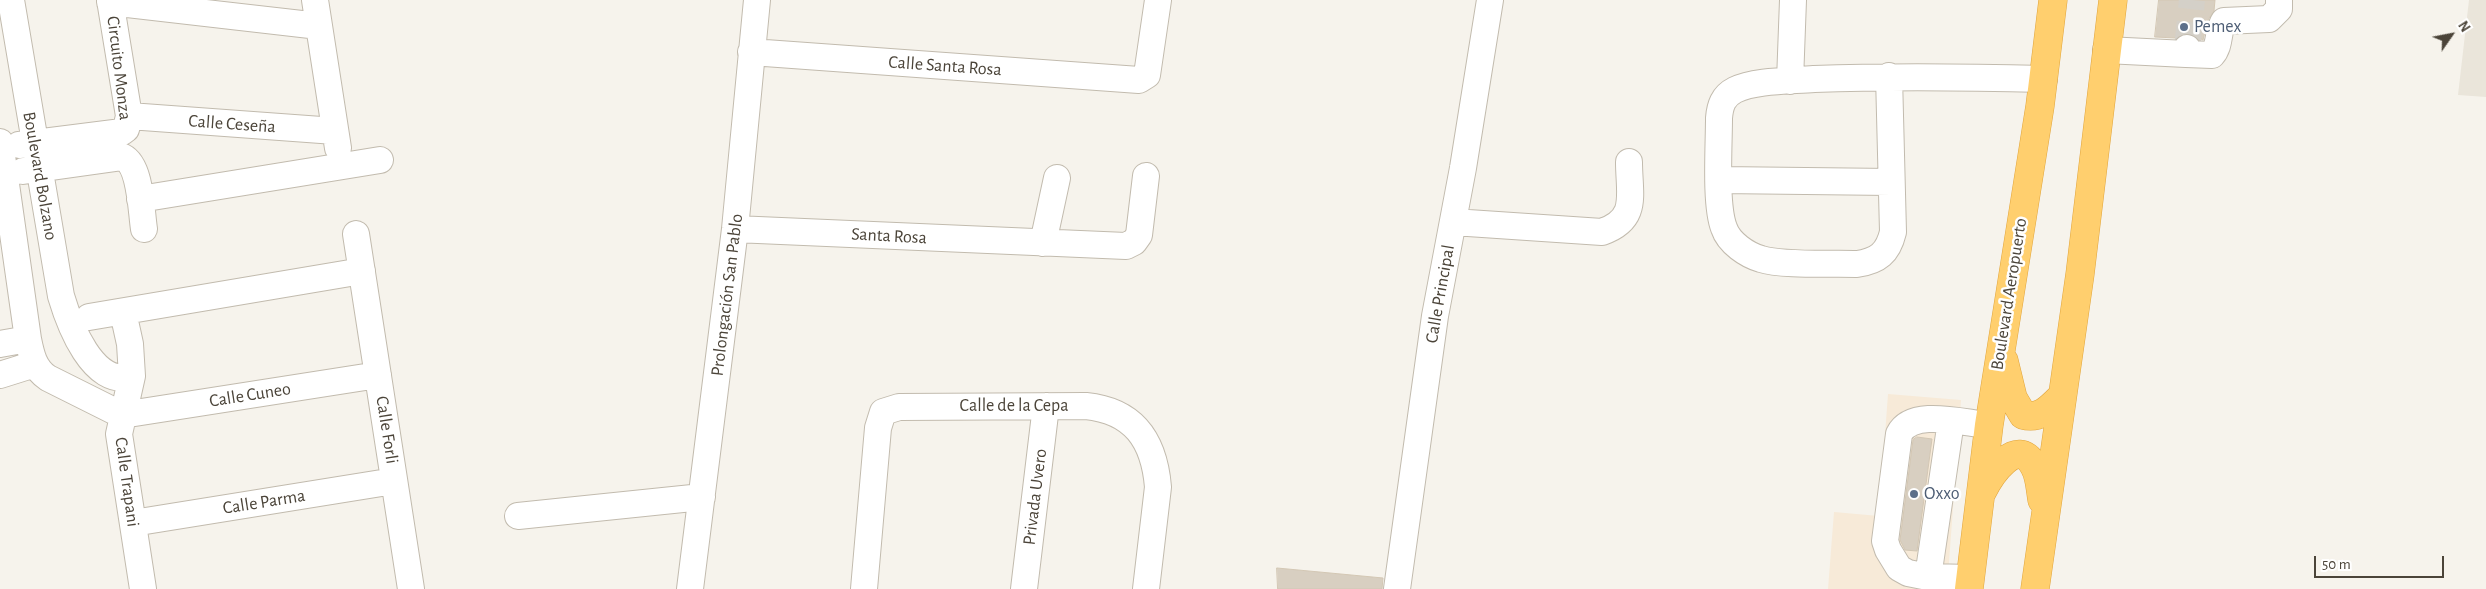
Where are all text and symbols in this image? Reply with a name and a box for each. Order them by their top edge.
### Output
north arrow [2426,10,2476,60]
street label: Circuito Monza [102,15,136,121]
place label: Pemex [2194,16,2241,38]
text: N [2455,19,2472,35]
marker: Pemex [2178,21,2190,33]
street label: Calle Santa Rosa [888,51,1002,81]
street label: Boulevard Bolzano [18,110,62,242]
street label: Calle Ceseña [188,110,276,138]
street label: Prolongación San Pablo [706,213,748,377]
street label: Boulevard Aeropuerto [1986,216,2032,372]
street label: Santa Rosa [851,223,927,249]
street label: Calle Principal [1421,243,1459,345]
street label: Calle Cuneo [208,378,292,412]
street label: Calle Forli [371,395,403,465]
street label: Calle de la Cepa [960,395,1068,417]
street label: Calle Trapani [110,436,144,528]
street label: Privada Uvero [1018,448,1052,546]
place label: Oxxo [1924,483,1960,505]
street label: Calle Parma [221,485,307,519]
marker: Oxxo [1908,488,1920,500]
scale bar [2316,546,2446,578]
text: 50 m [2322,557,2351,572]

